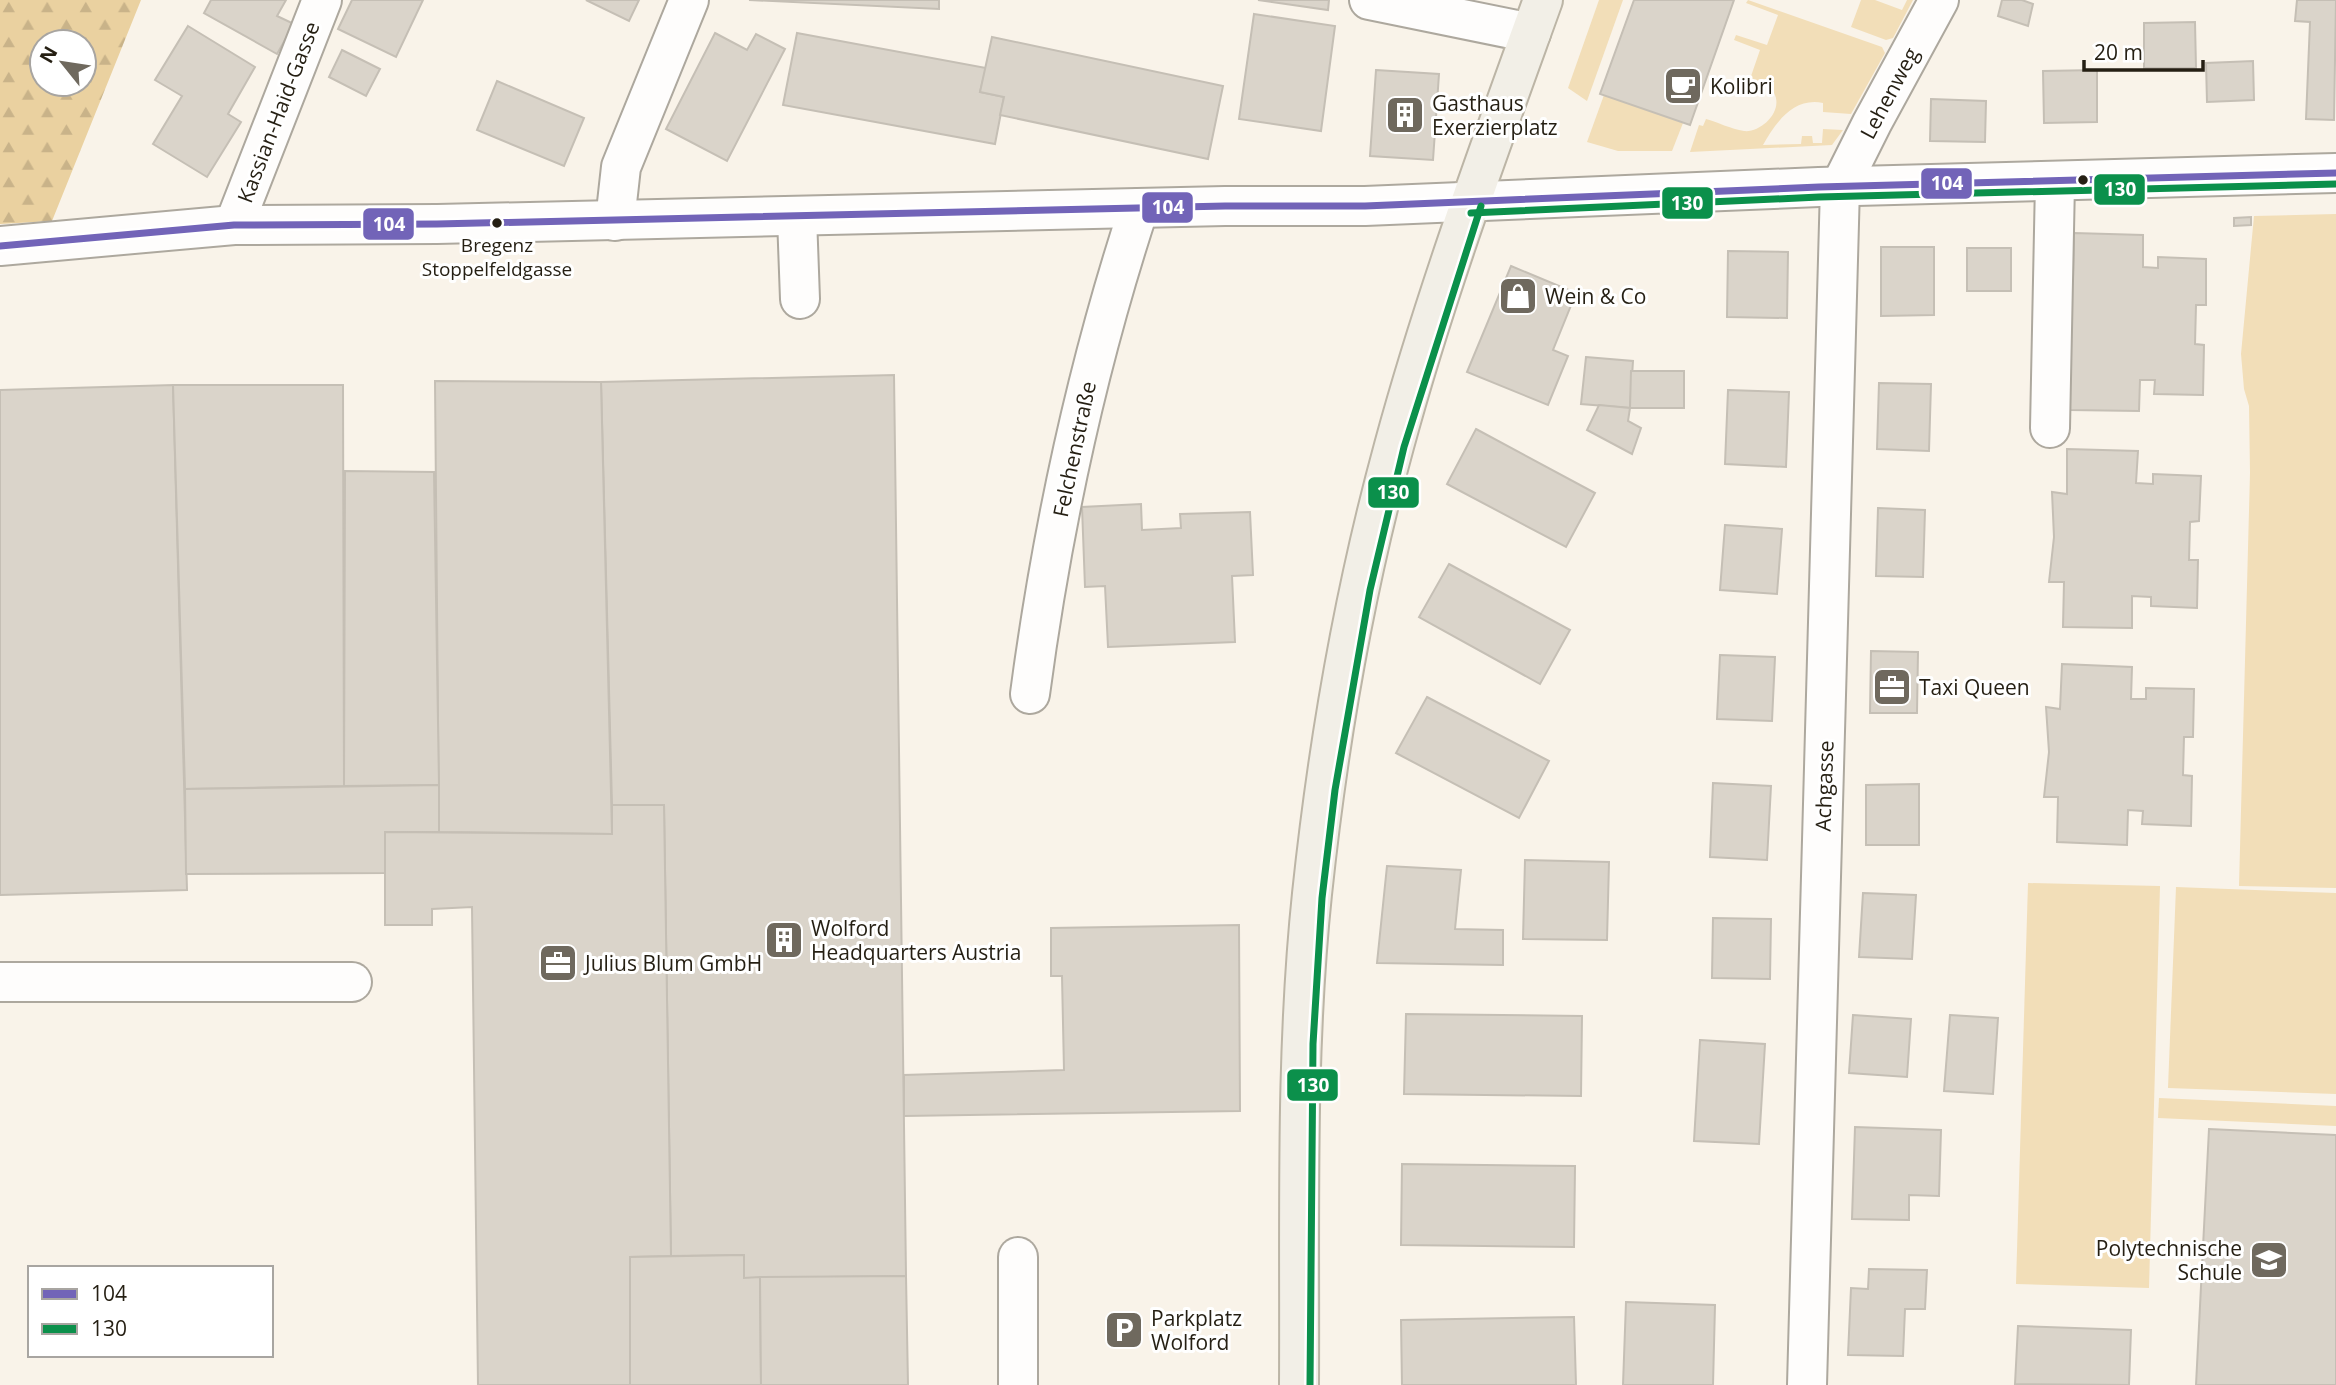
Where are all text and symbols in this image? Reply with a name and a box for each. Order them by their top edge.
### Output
street label: Kassian-Haid-Gasse [231,17,325,207]
north arrow [28,28,98,98]
scale bar [2084,28,2203,72]
text: 20 m [2094,38,2143,66]
text: N [33,41,63,68]
street label: Lehenweg [1853,42,1925,144]
cafe icon: Kolibri [1662,65,1704,107]
place label: Kolibri [1710,72,1773,100]
place label: Gasthaus Exerzierplatz [1432,89,1558,141]
building icon: Gasthaus Exerzierplatz [1384,94,1426,136]
line badge: 104 [1920,167,1973,200]
text: 104 [1931,170,1963,196]
unlabelled marker [2076,173,2090,187]
line badge: 130 [2093,173,2146,206]
text: 130 [2104,176,2136,202]
line badge: 130 [1661,186,1714,220]
text: 130 [1671,190,1703,216]
line badge: 104 [1141,191,1194,224]
text: 104 [1152,194,1184,220]
line badge: 104 [362,207,415,241]
text: 104 [373,211,405,237]
marker: Bregenz Stoppelfeldgasse [490,216,504,230]
place label: Bregenz Stoppelfeldgasse [422,232,572,282]
shop icon: Wein & Co [1497,275,1539,317]
place label: Wein & Co [1545,282,1646,310]
street label: Felchenstraße [1046,379,1102,519]
line badge: 130 [1367,476,1420,509]
text: 130 [1377,479,1409,505]
office icon: Taxi Queen [1871,666,1913,708]
place label: Taxi Queen [1919,673,2030,701]
street label: Achgasse [1808,740,1840,832]
place label: Wolford Headquarters Austria [811,914,1021,966]
building icon: Wolford Headquarters Austria [763,919,805,961]
office icon: Julius Blum GmbH [537,942,579,984]
place label: Julius Blum GmbH [583,949,762,977]
line badge: 130 [1286,1068,1339,1102]
text: 130 [1297,1072,1329,1098]
place label: Polytechnische Schule [2096,1234,2242,1286]
school or university icon: Polytechnische Schule [2248,1239,2290,1281]
legend [28,1266,273,1357]
text: 104 [91,1279,127,1307]
place label: Parkplatz Wolford [1151,1304,1242,1356]
parking icon: Parkplatz Wolford [1103,1309,1145,1351]
text: 130 [91,1314,127,1342]

